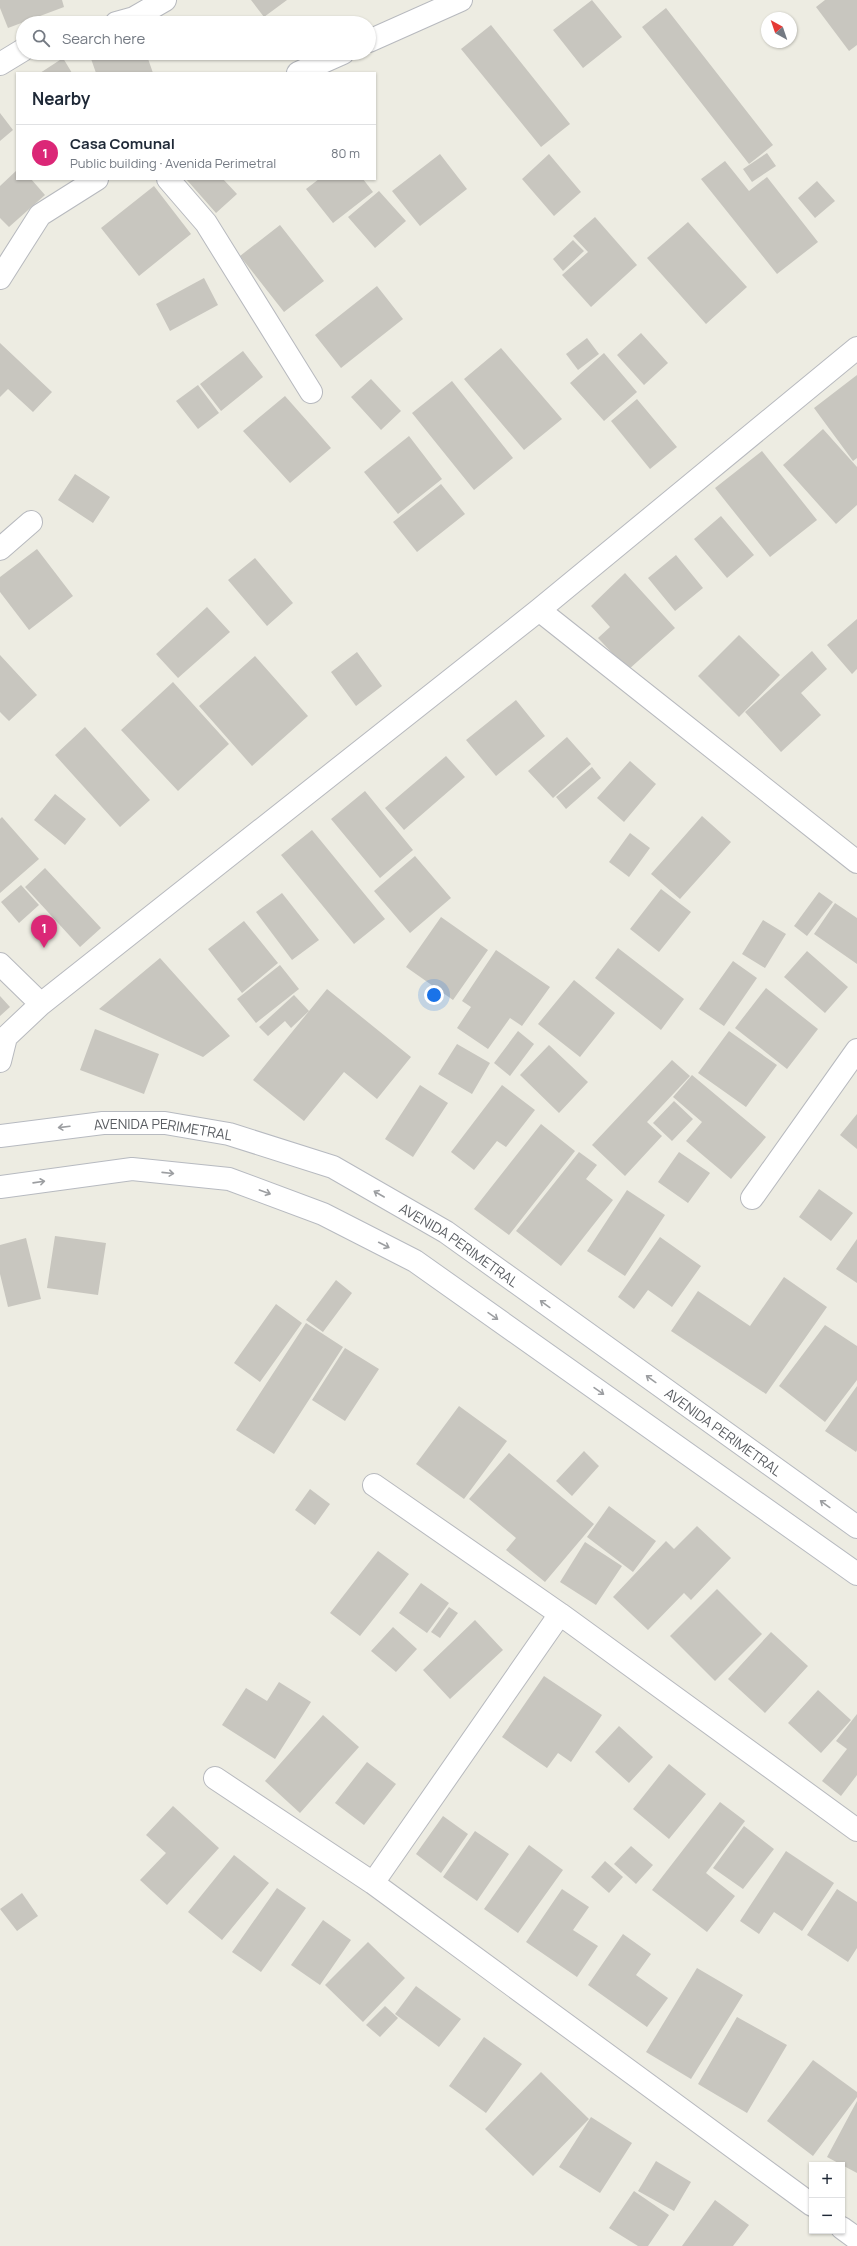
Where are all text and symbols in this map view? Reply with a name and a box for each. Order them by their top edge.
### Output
north arrow [761,12,797,48]
search box [16,16,376,60]
icon: search [30,27,52,49]
text: Search here [62,28,145,49]
text: Nearby [32,87,90,110]
text: Casa Comunal [70,133,175,154]
text: 1 [42,144,48,162]
text: 80 m [331,144,360,162]
text: Public building · Avenida Perimetral [70,154,276,172]
pin: 1 [31,915,57,948]
your location [424,985,444,1005]
street label: AVENIDA PERIMETRAL [92,1114,234,1144]
one-way arrow [58,1123,71,1131]
one-way arrow [161,1169,174,1176]
one-way arrow [32,1178,45,1186]
one-way arrow [259,1189,271,1197]
one-way arrow [373,1189,385,1197]
street label: AVENIDA PERIMETRAL [396,1198,523,1291]
one-way arrow [378,1242,390,1249]
one-way arrow [540,1300,551,1308]
one-way arrow [487,1312,498,1320]
one-way arrow [646,1375,657,1384]
street label: AVENIDA PERIMETRAL [661,1383,786,1480]
one-way arrow [593,1387,604,1395]
one-way arrow [820,1500,831,1508]
map controls [809,2162,845,2234]
button: + [809,2162,845,2198]
button: − [809,2198,845,2234]

